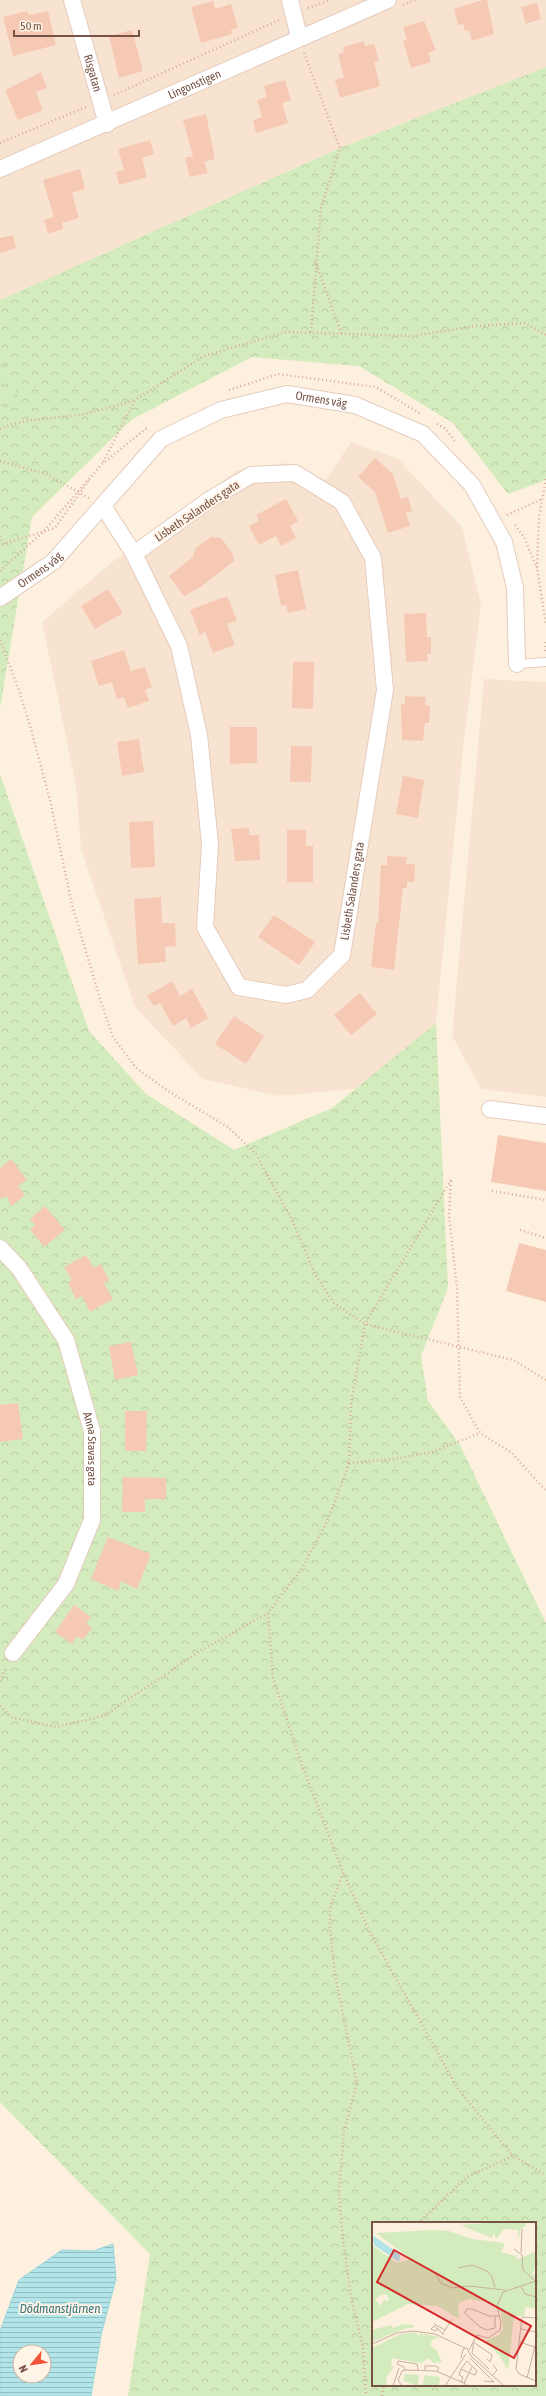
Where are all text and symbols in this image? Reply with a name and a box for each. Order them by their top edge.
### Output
scale bar [14,12,139,38]
text: 50 m [20,19,42,33]
street label: Risgatan [81,53,105,94]
street label: Lingonstigen [166,67,223,102]
street label: Ormens väg [294,388,349,411]
street label: Lisbeth Salanders gata [152,478,242,544]
street label: Ormens väg [15,549,66,591]
street label: Lisbeth Salanders gata [338,841,367,941]
street label: Anna Stavas gata [80,1410,99,1486]
inset map [372,2222,536,2386]
water label: Dödmanstjärnen [20,2301,101,2316]
north arrow [12,2344,52,2384]
text: N [16,2363,30,2375]

